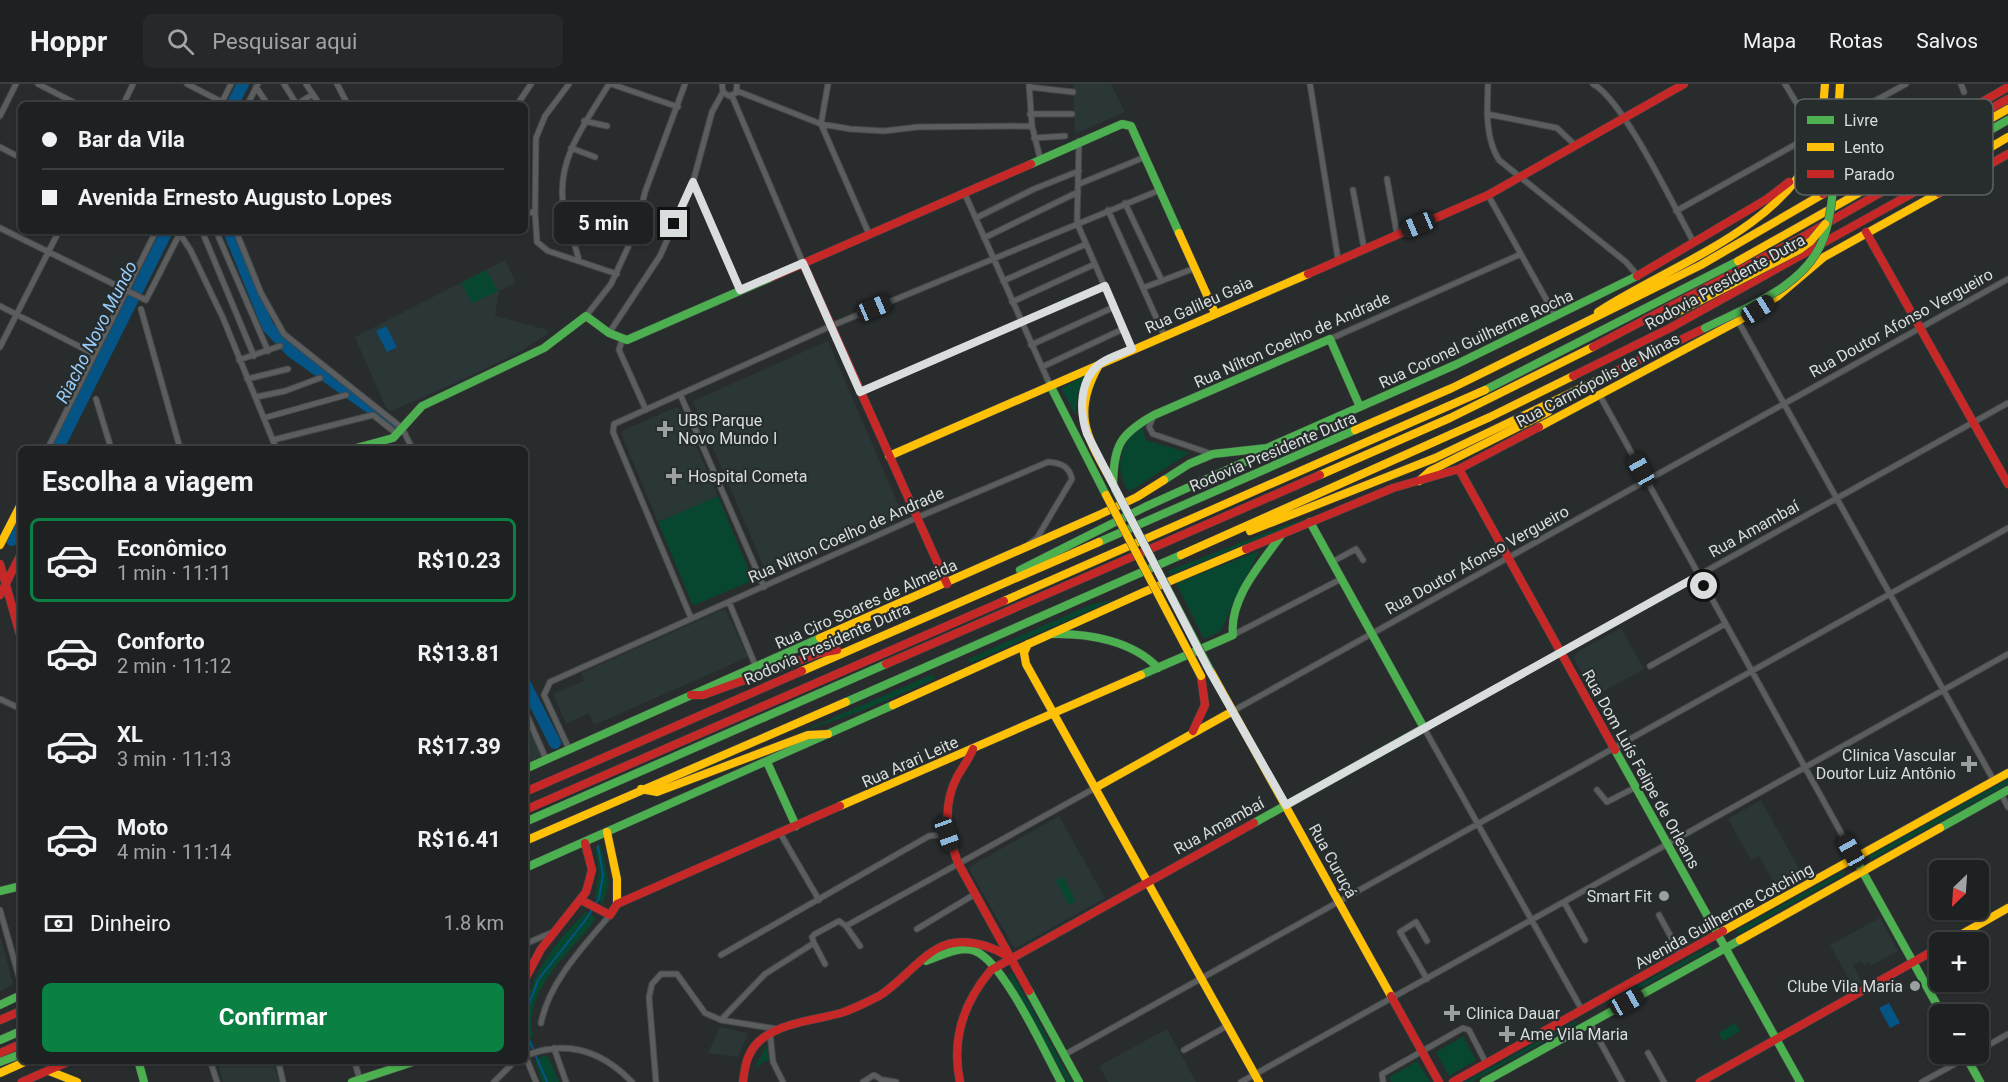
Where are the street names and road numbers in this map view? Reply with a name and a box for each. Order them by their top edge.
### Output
street label: Rodovia Presidente Dutra [1642,230,1808,334]
street label: Rua Doutor Afonso Vergueiro [1806,265,1996,381]
street label: Rua Galileu Gaia [1142,273,1256,337]
street label: Rua Coronel Guilherme Rocha [1376,286,1576,392]
street label: Rua Nílton Coelho de Andrade [1191,288,1393,392]
street label: Rua Carmópolis de Minas [1513,329,1683,431]
street label: Rodovia Presidente Dutra [1187,408,1359,496]
street label: Rua Nílton Coelho de Andrade [745,483,947,587]
street label: Rua Amambaí [1706,496,1803,562]
street label: Rua Doutor Afonso Vergueiro [1382,502,1572,618]
street label: Rua Ciro Soares de Almeida [772,555,960,653]
street label: Rodovia Presidente Dutra [741,599,913,689]
street label: Rua Dom Luís Felipe de Orleans [1578,666,1704,872]
street label: Rua Arari Leite [859,732,961,792]
street label: Rua Amambaí [1171,793,1268,859]
street label: Rua Curuçá [1305,821,1361,901]
street label: Avenida Guilherme Cotching [1632,859,1816,973]

